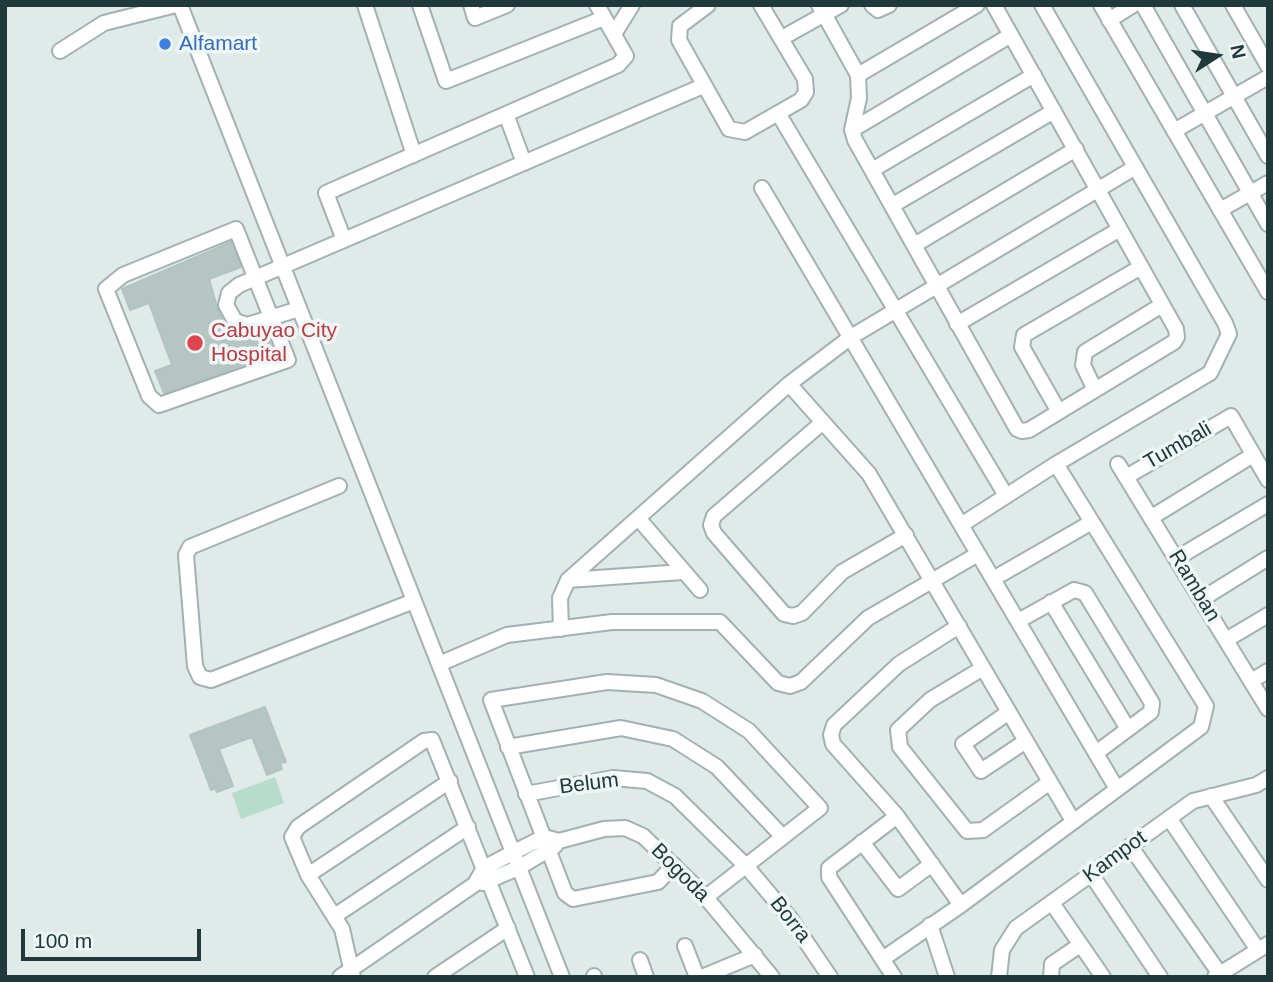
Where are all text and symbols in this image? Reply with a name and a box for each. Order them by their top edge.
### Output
north arrow [1182,21,1252,91]
place label: Alfamart [179,31,257,57]
marker: Alfamart [157,36,173,52]
text: N [1226,43,1250,60]
place label: Cabuyao City Hospital [211,318,337,368]
marker: Cabuyao City Hospital [185,333,205,353]
street label: Tumbali [1140,417,1216,475]
street label: Ramban [1163,545,1225,627]
street label: Belum [558,768,620,800]
street label: Kampot [1078,826,1152,888]
street label: Bogoda [645,838,715,908]
street label: Borra [764,892,816,948]
scale bar [24,916,205,960]
text: 100 m [34,929,92,952]

